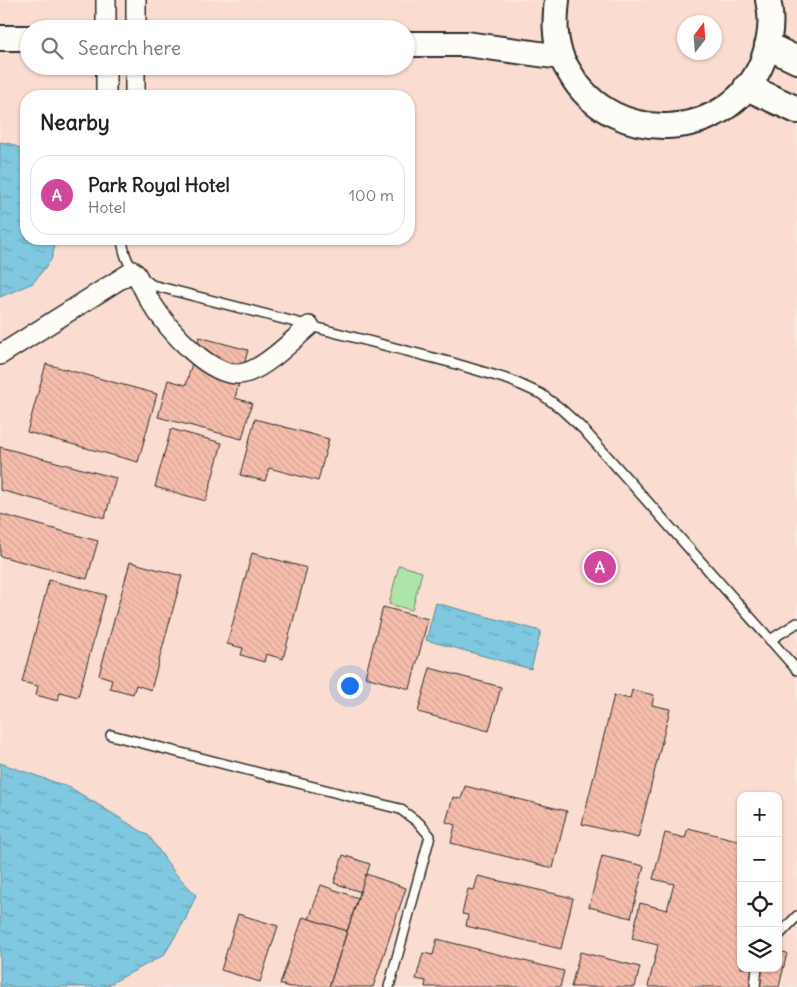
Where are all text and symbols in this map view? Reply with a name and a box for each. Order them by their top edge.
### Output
north arrow [677,15,722,60]
search box [20,20,415,75]
icon: search [38,34,66,62]
text: Search here [78,36,181,60]
text: Nearby [40,109,110,136]
text: Park Royal Hotel [88,173,230,197]
text: A [52,185,62,205]
text: 100 m [349,185,394,205]
text: Hotel [88,197,126,217]
pin: A [584,548,616,586]
your location [337,673,363,699]
map controls [737,792,782,972]
button: + [737,792,782,837]
button: − [737,837,782,882]
button: locate [737,882,782,927]
button: layers [737,927,782,972]

